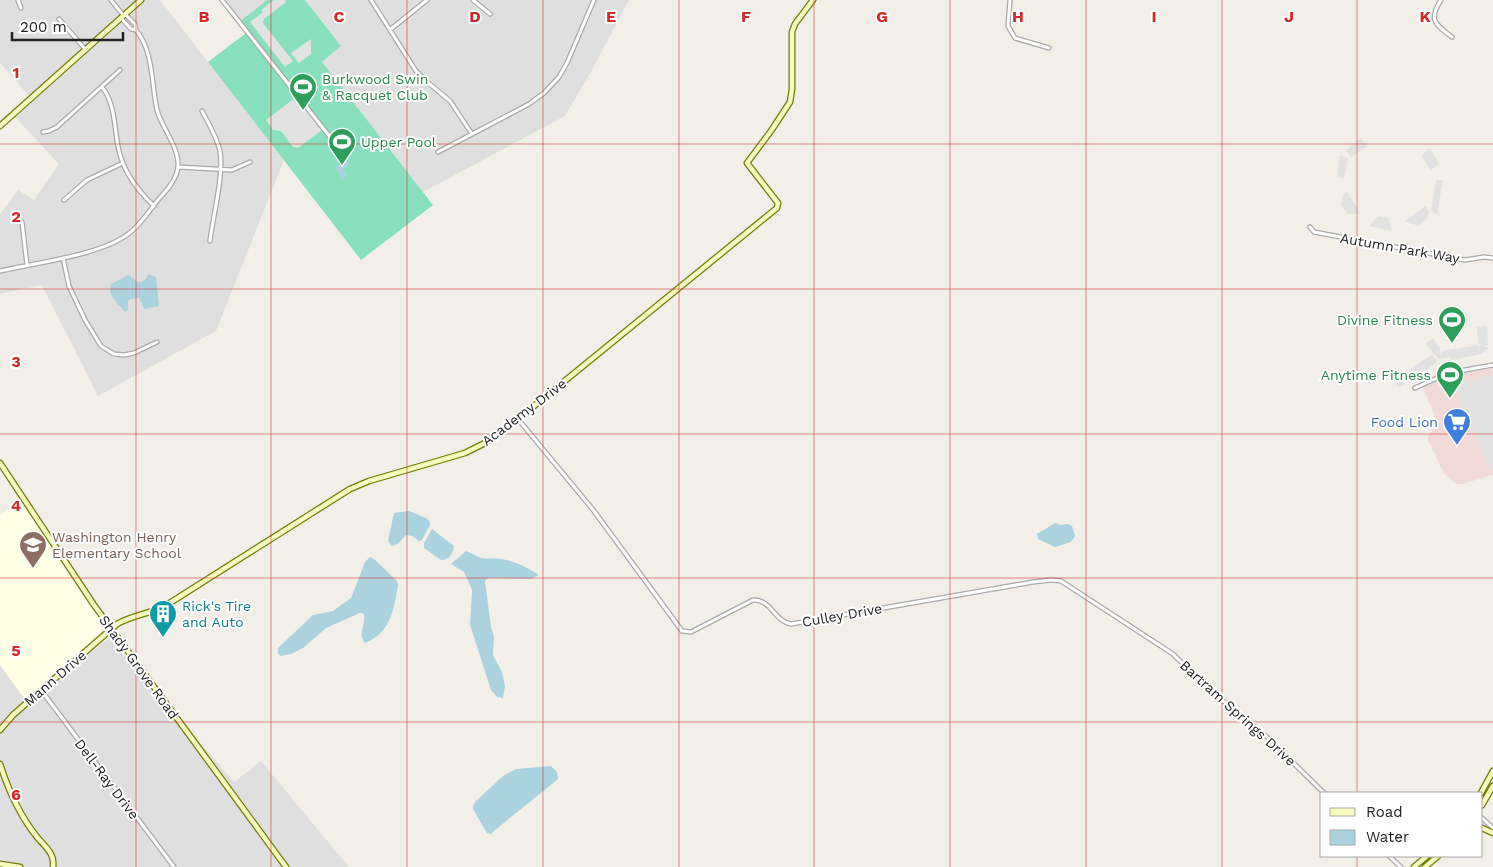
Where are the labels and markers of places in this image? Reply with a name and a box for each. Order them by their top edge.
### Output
place label: Burkwood Swin & Racquet Club [322,71,428,103]
sports icon: Burkwood Swin & Racquet Club [288,72,318,111]
sports icon: Upper Pool [327,127,357,166]
place label: Upper Pool [361,134,437,150]
sports icon: Divine Fitness [1437,305,1467,344]
place label: Divine Fitness [1337,312,1433,328]
sports icon: Anytime Fitness [1435,360,1465,399]
place label: Anytime Fitness [1321,367,1431,383]
supermarket icon: Food Lion [1442,407,1472,446]
place label: Food Lion [1371,414,1438,430]
place label: Washington Henry Elementary School [52,529,182,561]
school or university icon: Washington Henry Elementary School [18,530,48,569]
place label: Rick's Tire and Auto [182,598,251,630]
building icon: Rick's Tire and Auto [148,599,178,638]

